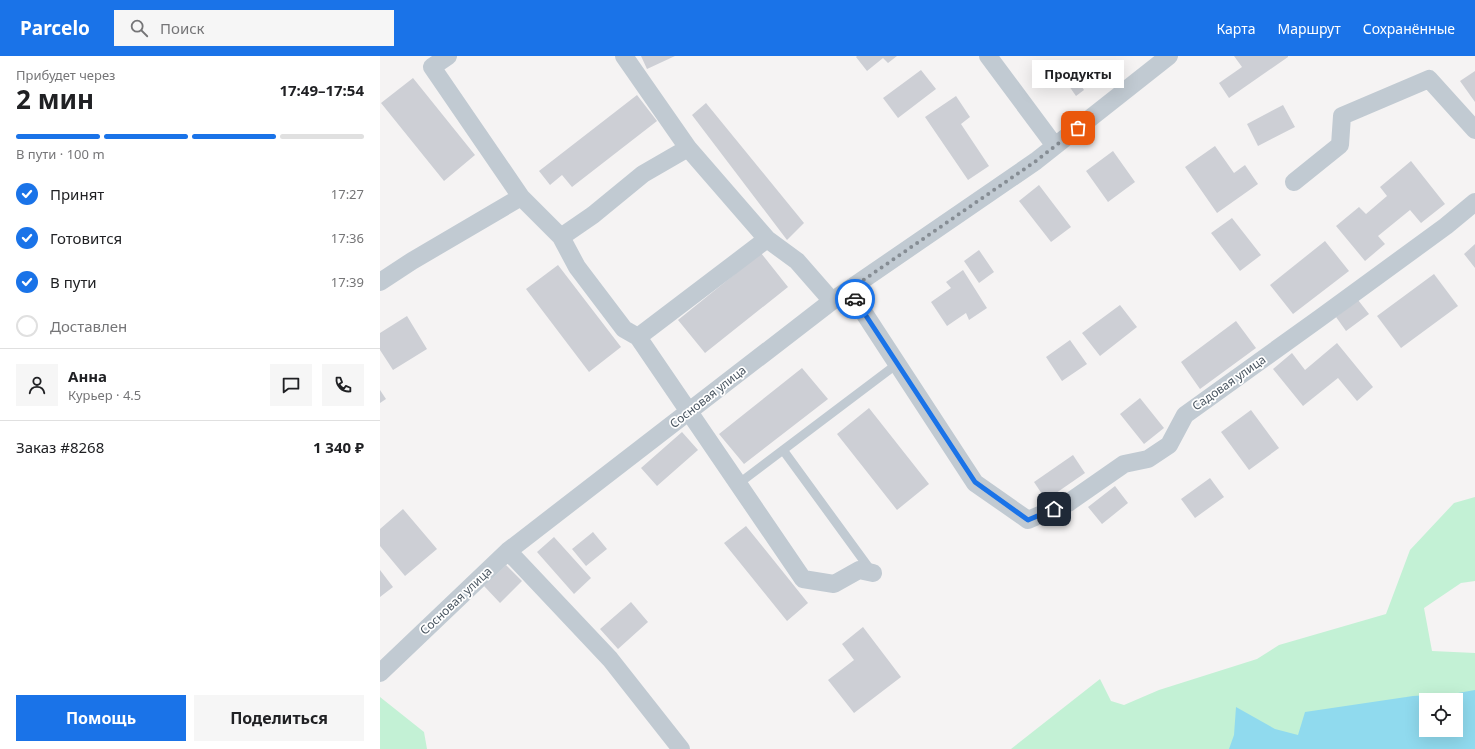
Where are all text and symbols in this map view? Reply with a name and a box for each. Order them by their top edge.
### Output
search box [114,10,394,46]
text: Parcelo [20,15,90,41]
icon: search [128,17,150,39]
text: Поиск [160,18,205,38]
text: Карта [1216,19,1255,38]
text: Маршрут [1277,19,1341,38]
text: Сохранённые [1363,19,1455,38]
callout: Продукты [1032,60,1124,88]
text: Продукты [1044,65,1112,83]
text: Прибудет через [16,66,115,84]
text: 17:49–17:54 [279,80,364,100]
text: 2 мин [16,81,94,117]
pin [1061,111,1095,145]
icon: bag [1067,117,1089,139]
text: В пути · 100 m [16,145,105,163]
icon: check [16,183,38,205]
text: Принят [50,184,104,204]
text: 17:27 [331,185,364,203]
icon: check [16,227,38,249]
text: Готовится [50,228,122,248]
text: 17:36 [331,229,364,247]
icon: check [16,271,38,293]
text: В пути [50,272,97,292]
text: 17:39 [331,273,364,291]
courier [835,279,875,319]
icon: car [844,288,866,310]
text: Доставлен [50,316,127,336]
street label: Садовая улица [1188,351,1269,414]
street label: Сосновая улица [666,361,749,432]
button: person [16,364,58,406]
button: chat [270,364,312,406]
button: phone [322,364,364,406]
text: Анна [68,366,107,386]
text: Курьер · 4.5 [68,386,141,404]
text: Заказ #8268 [16,437,104,457]
text: 1 340 ₽ [313,437,364,457]
pin [1037,492,1071,526]
icon: home [1043,498,1065,520]
street label: Сосновая улица [416,563,495,638]
map controls [1419,693,1463,737]
button: locate [1419,693,1463,737]
button: Помощь [16,695,186,741]
button: Поделиться [194,695,364,741]

